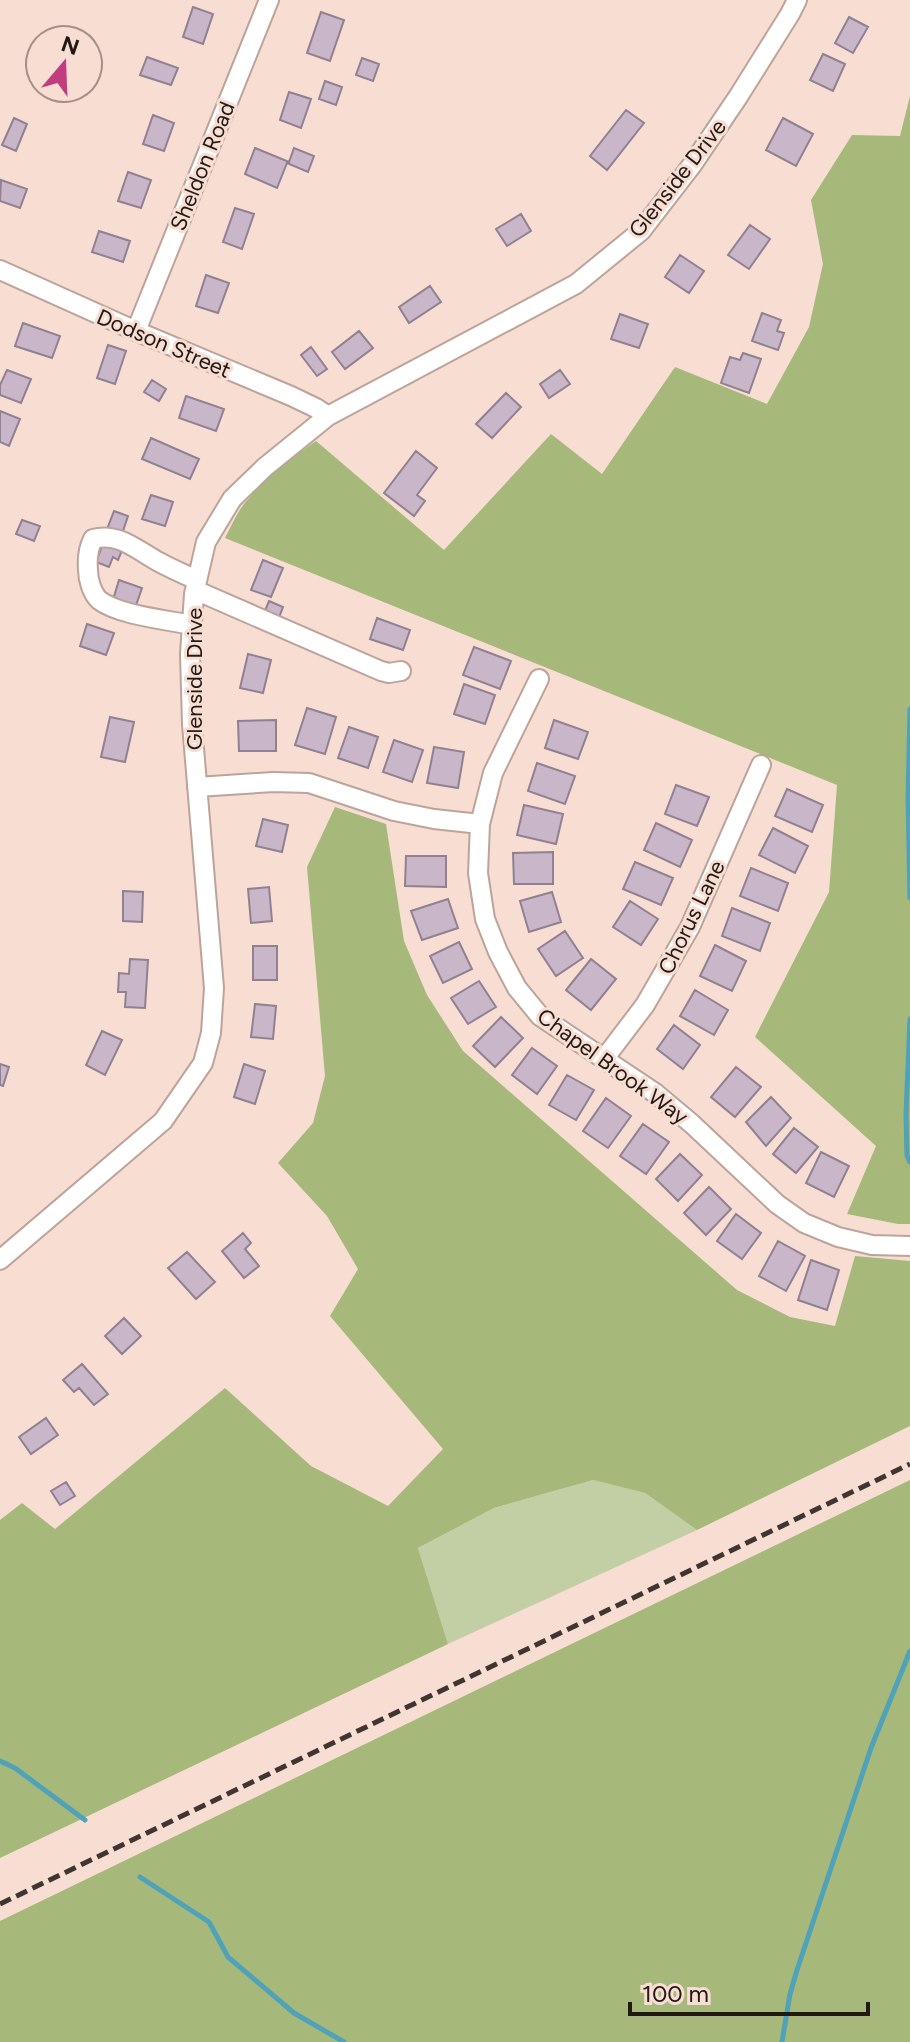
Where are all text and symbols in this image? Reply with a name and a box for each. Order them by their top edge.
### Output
north arrow [24,24,104,104]
text: N [58,30,83,61]
street label: Sheldon Road [164,98,241,235]
street label: Glenside Drive [623,114,732,243]
street label: Dodson Street [93,303,235,384]
street label: Glenside Drive [181,608,208,750]
street label: Chorus Lane [652,856,731,979]
street label: Chapel Brook Way [532,1003,694,1130]
scale bar [630,1966,868,2016]
text: 100 m [642,1979,709,2008]

